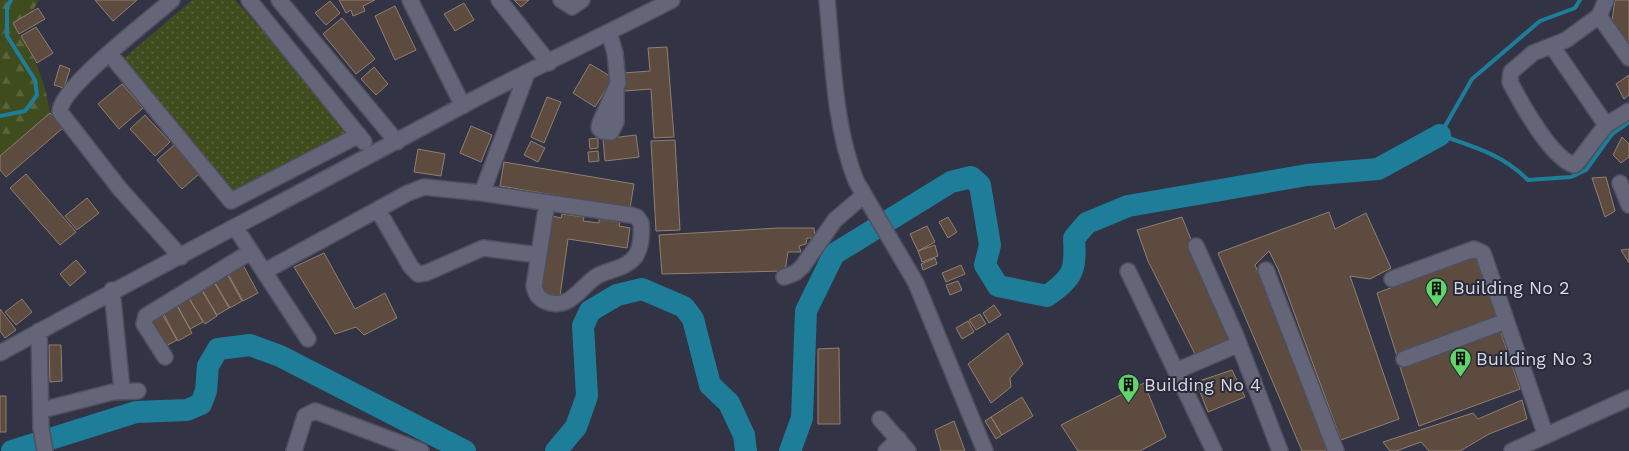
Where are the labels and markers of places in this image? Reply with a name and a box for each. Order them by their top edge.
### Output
building icon: Building No 2 [1425,276,1449,307]
place label: Building No 2 [1453,277,1570,298]
building icon: Building No 3 [1448,347,1472,378]
place label: Building No 3 [1476,348,1593,369]
building icon: Building No 4 [1116,373,1140,404]
place label: Building No 4 [1144,374,1261,395]

